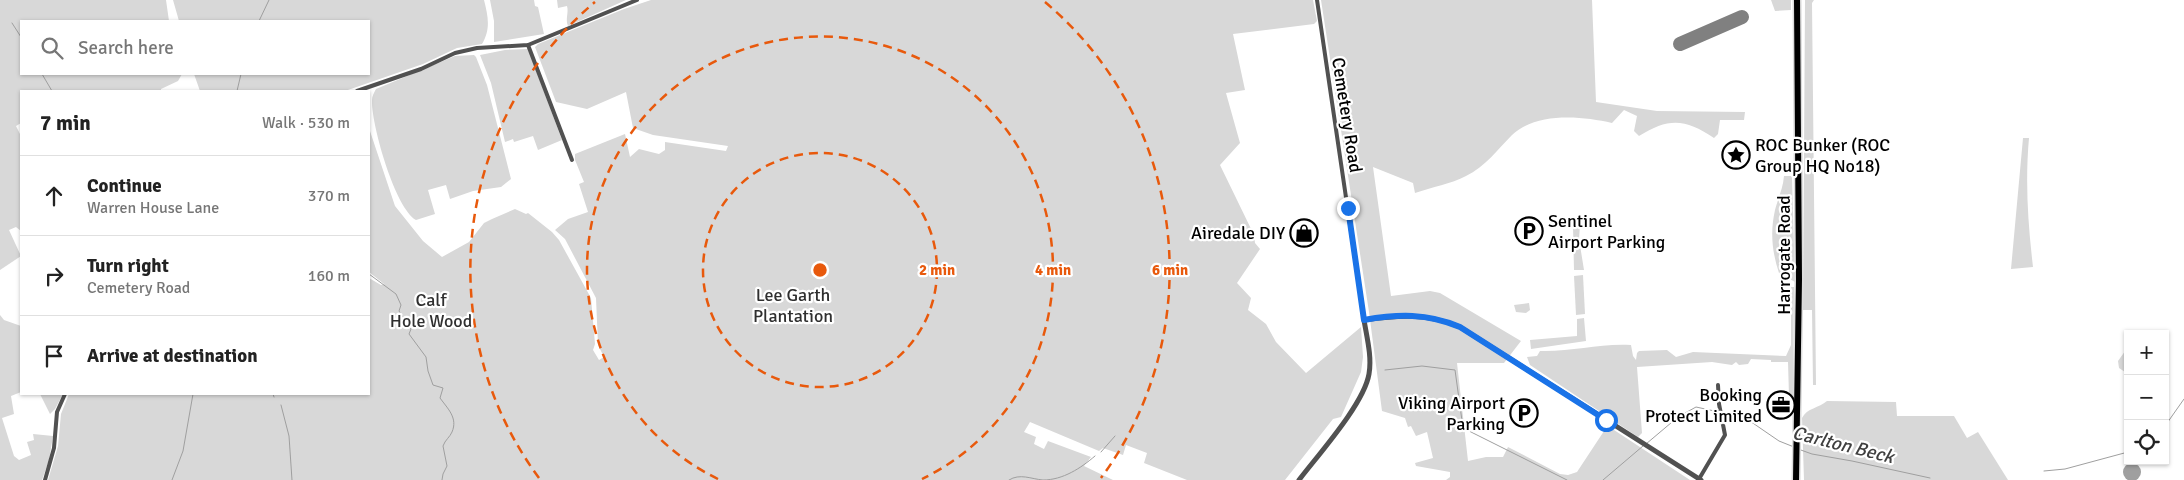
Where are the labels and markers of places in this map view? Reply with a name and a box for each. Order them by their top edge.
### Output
place label: ROC Bunker (ROC Group HQ No18) [1755,134,1890,177]
place icon: ROC Bunker (ROC Group HQ No18) [1721,140,1751,170]
place label: Sentinel Airport Parking [1548,210,1665,253]
parking icon: Sentinel Airport Parking [1514,216,1544,246]
shop icon: Airedale DIY [1289,218,1319,248]
place label: Airedale DIY [1191,222,1285,244]
centre of rings [811,261,829,279]
place label: Booking Protect Limited [1645,384,1762,427]
office icon: Booking Protect Limited [1766,390,1796,420]
place label: Viking Airport Parking [1398,392,1505,435]
parking icon: Viking Airport Parking [1509,398,1539,428]

